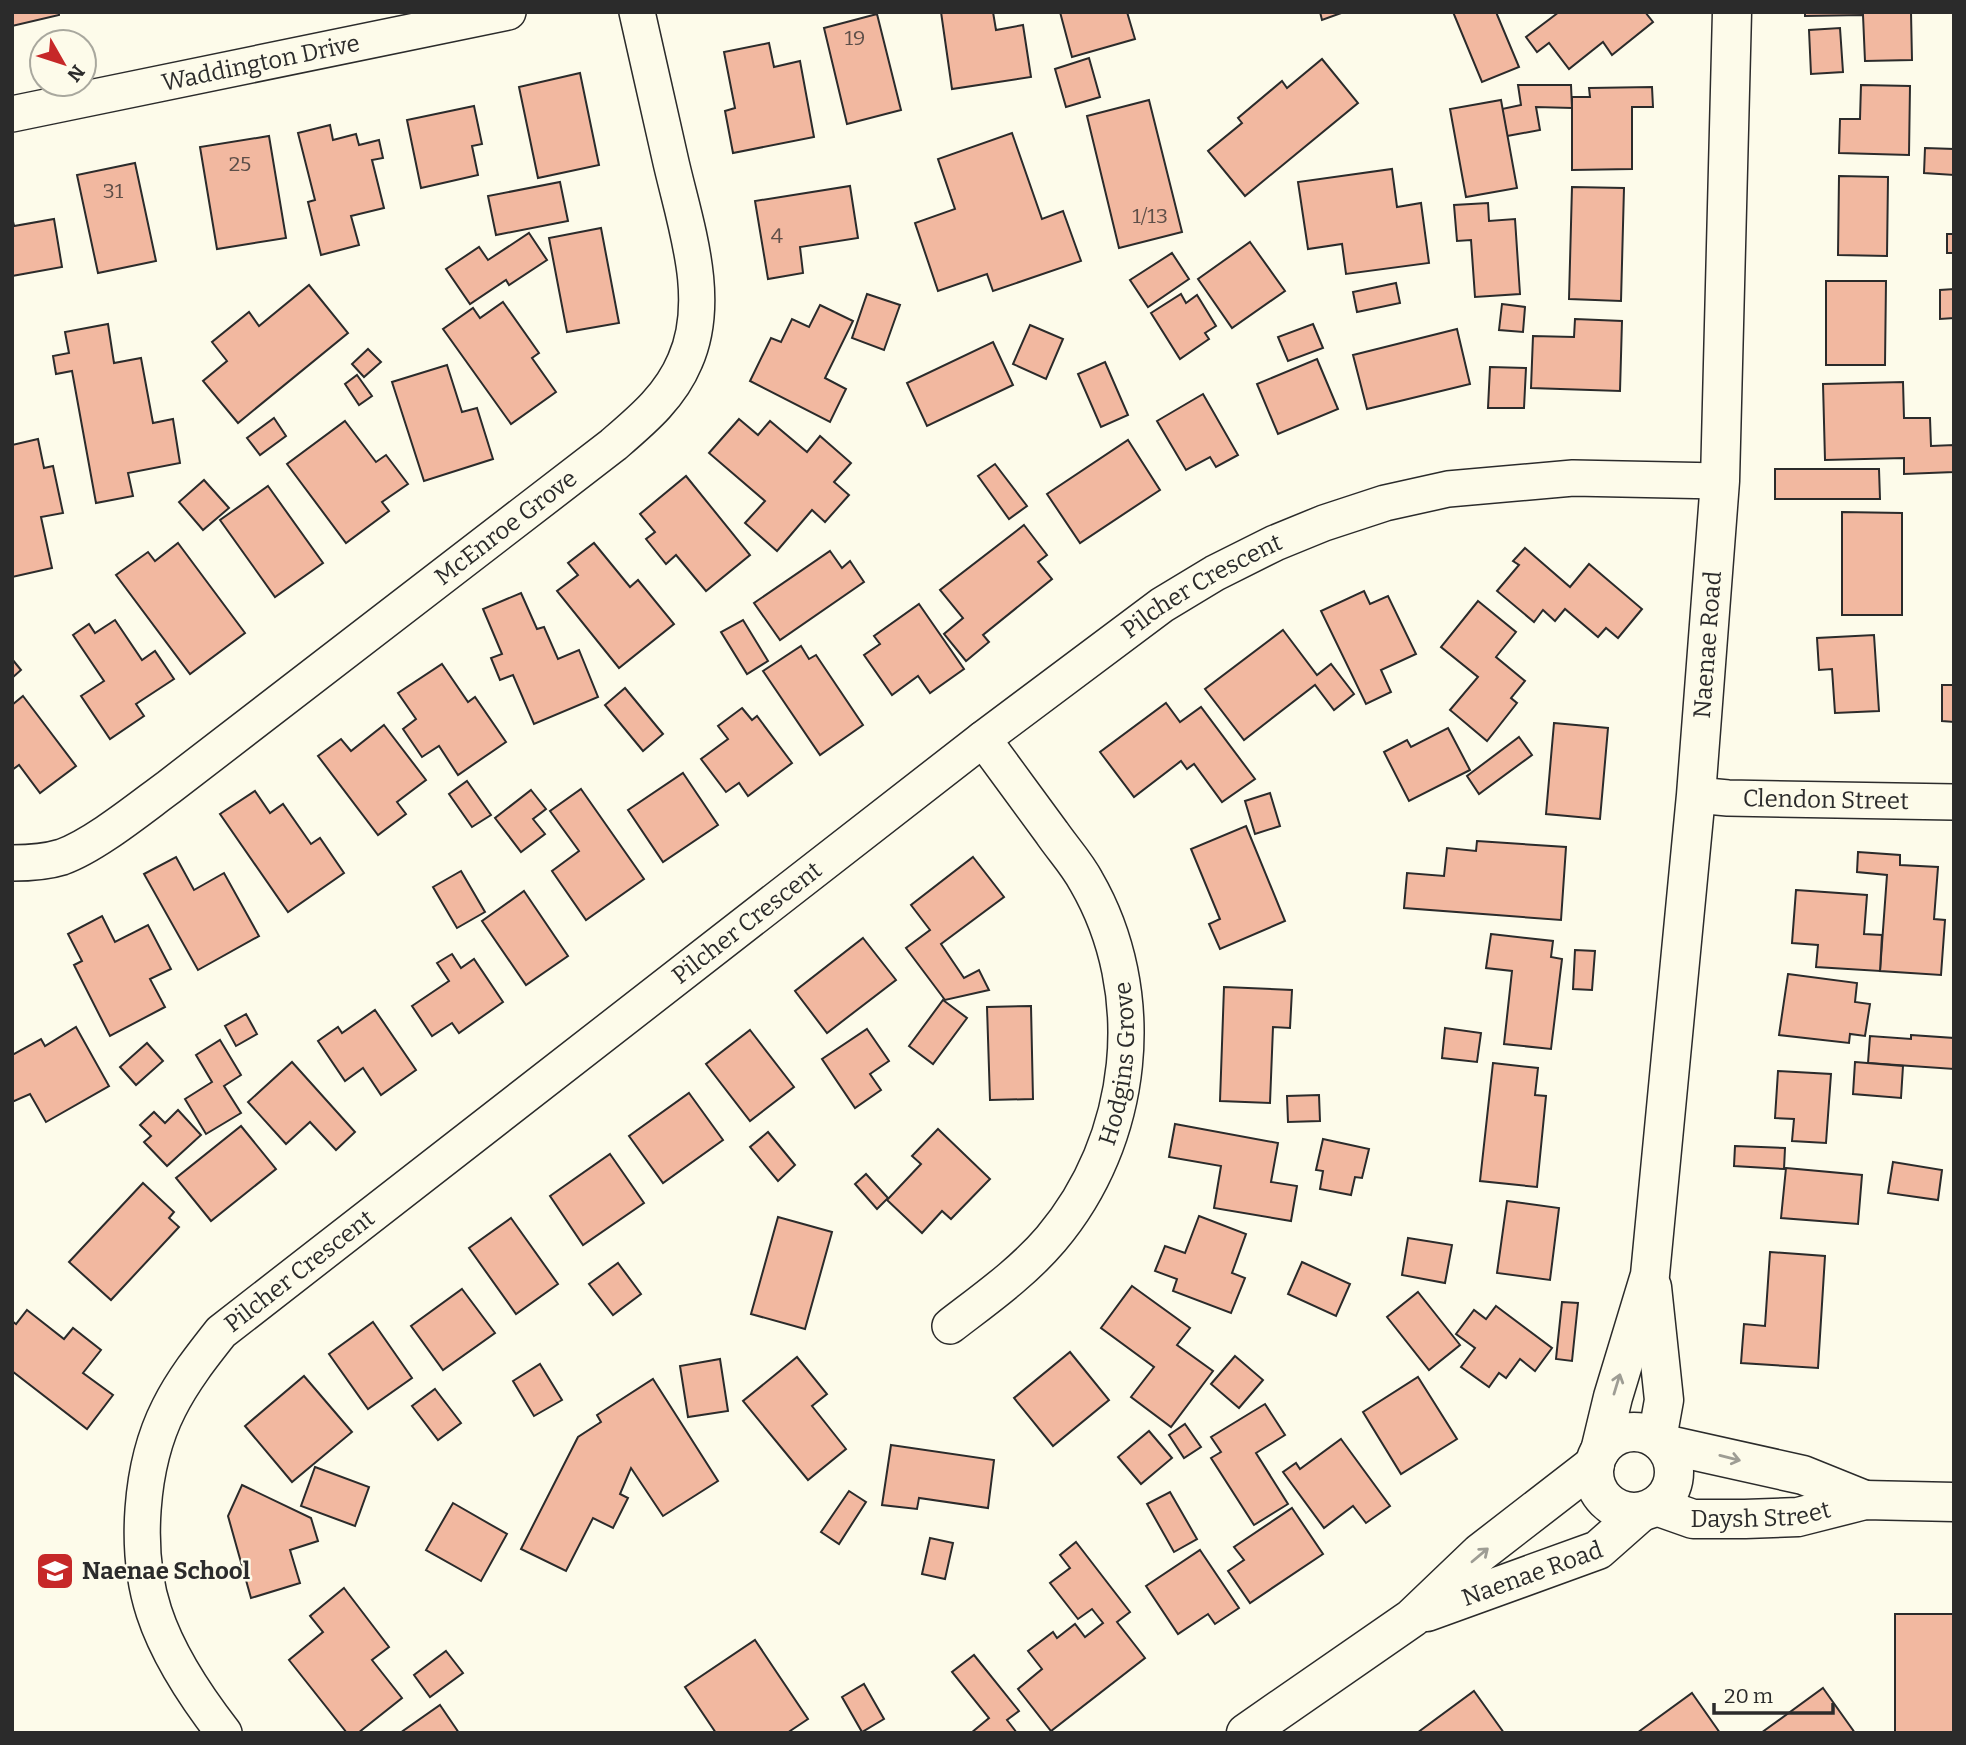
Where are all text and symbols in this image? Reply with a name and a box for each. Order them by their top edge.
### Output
house number: 19 [845,25,865,51]
north arrow [28,28,98,98]
street label: Waddington Drive [159,29,362,97]
text: N [62,60,89,87]
house number: 25 [229,151,251,177]
house number: 31 [103,178,124,204]
house number: 1/13 [1132,203,1168,229]
house number: 4 [771,223,783,249]
street label: McEnroe Grove [429,464,582,591]
street label: Pilcher Crescent [1116,528,1286,644]
street label: Naenae Road [1688,570,1727,719]
street label: Clendon Street [1743,784,1909,815]
street label: Pilcher Crescent [666,856,827,990]
street label: Hodgins Grove [1093,980,1140,1149]
street label: Pilcher Crescent [219,1204,380,1338]
one-way arrow [1611,1374,1624,1396]
one-way arrow [1718,1451,1741,1465]
street label: Daysh Street [1691,1495,1834,1533]
street label: Naenae Road [1458,1535,1606,1612]
one-way arrow [1471,1547,1489,1563]
school or university icon: Naenae School [34,1550,76,1592]
place label: Naenae School [82,1557,251,1585]
scale bar [1714,1672,1833,1716]
text: 20 m [1724,1683,1773,1709]

